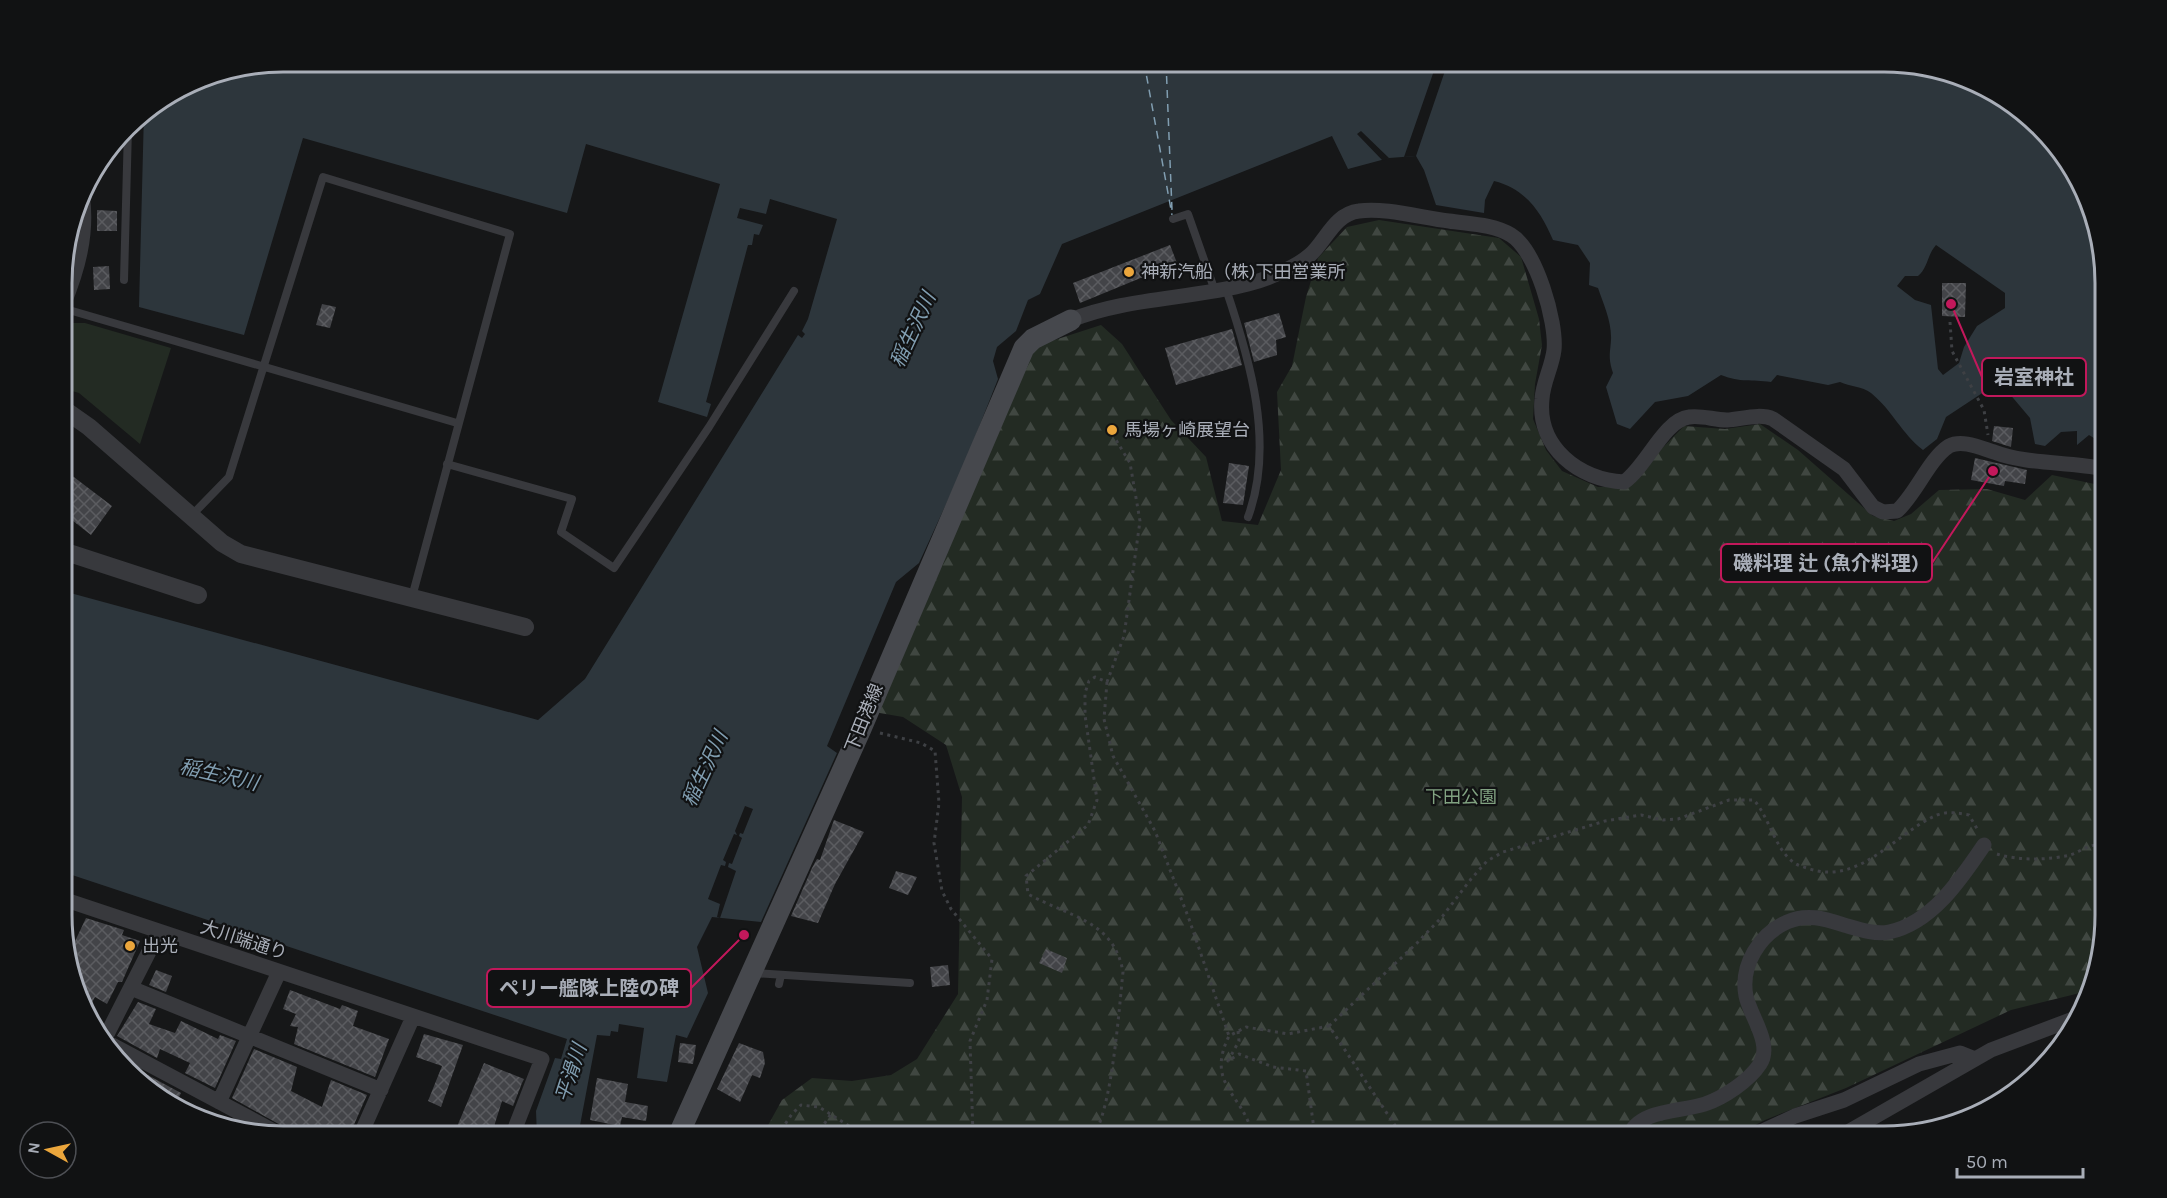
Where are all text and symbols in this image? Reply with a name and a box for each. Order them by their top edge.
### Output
place label: 神新汽船（株)下田営業所 [1141,261,1345,283]
marker: 神新汽船（株)下田営業所 [1122,265,1136,279]
water label: 稲生沢川 [886,287,941,371]
callout: 岩室神社 [1982,358,2086,396]
text: 岩室神社 [1994,366,2074,389]
place label: 馬場ヶ崎展望台 [1124,419,1250,441]
marker: 馬場ヶ崎展望台 [1105,423,1119,437]
callout: 磯料理 辻 (魚介料理) [1721,544,1932,582]
text: 磯料理 辻 (魚介料理) [1733,552,1919,575]
street label: 下田港線 [840,681,888,755]
water label: 稲生沢川 [678,726,733,810]
water label: 稲生沢川 [177,755,263,796]
park label: 下田公園 [1425,786,1497,808]
street label: 大川端通り [198,916,290,964]
place label: 出光 [142,935,178,957]
marker: 出光 [123,939,137,953]
callout: ペリー艦隊上陸の碑 [487,969,691,1007]
text: ペリー艦隊上陸の碑 [499,977,679,1000]
water label: 平滑川 [551,1039,592,1105]
north arrow [18,1120,78,1180]
text: N [23,1141,44,1155]
scale bar [1957,1141,2083,1179]
text: 50 m [1966,1151,2008,1173]

